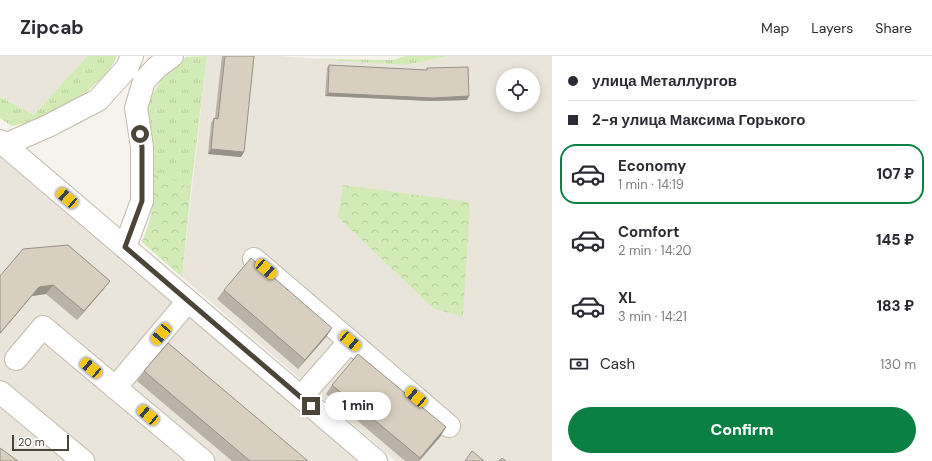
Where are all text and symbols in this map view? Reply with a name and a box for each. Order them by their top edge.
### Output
text: Zipcab [20,15,84,40]
text: Map [761,19,789,37]
text: Layers [811,19,853,37]
text: Share [875,19,912,37]
map controls [496,68,540,112]
button: locate [496,68,540,112]
text: улица Металлургов [592,71,737,91]
text: 2-я улица Максима Горького [592,110,805,130]
route start [131,125,149,143]
icon: car [570,156,606,192]
text: Economy [618,156,686,176]
text: 107 ₽ [877,164,914,184]
text: 1 min · 14:19 [618,176,684,193]
car [54,186,80,210]
icon: car [570,222,606,258]
text: Comfort [618,222,679,242]
text: 145 ₽ [876,230,914,250]
text: 2 min · 14:20 [618,242,691,259]
car [253,257,279,281]
icon: car [570,288,606,324]
text: XL [618,288,636,308]
text: 183 ₽ [877,296,914,316]
text: 3 min · 14:21 [618,308,687,325]
car [149,321,173,347]
car [337,329,363,353]
icon: cash [568,353,590,375]
text: Cash [600,354,635,374]
car [78,356,104,380]
text: 130 m [880,356,916,373]
car [403,385,429,409]
callout: 1 min [325,392,391,420]
route end [302,397,320,415]
text: 1 min [342,397,374,414]
car [135,403,161,427]
button: Confirm [568,407,916,453]
scale bar [12,433,69,452]
text: 20 m [18,435,44,449]

